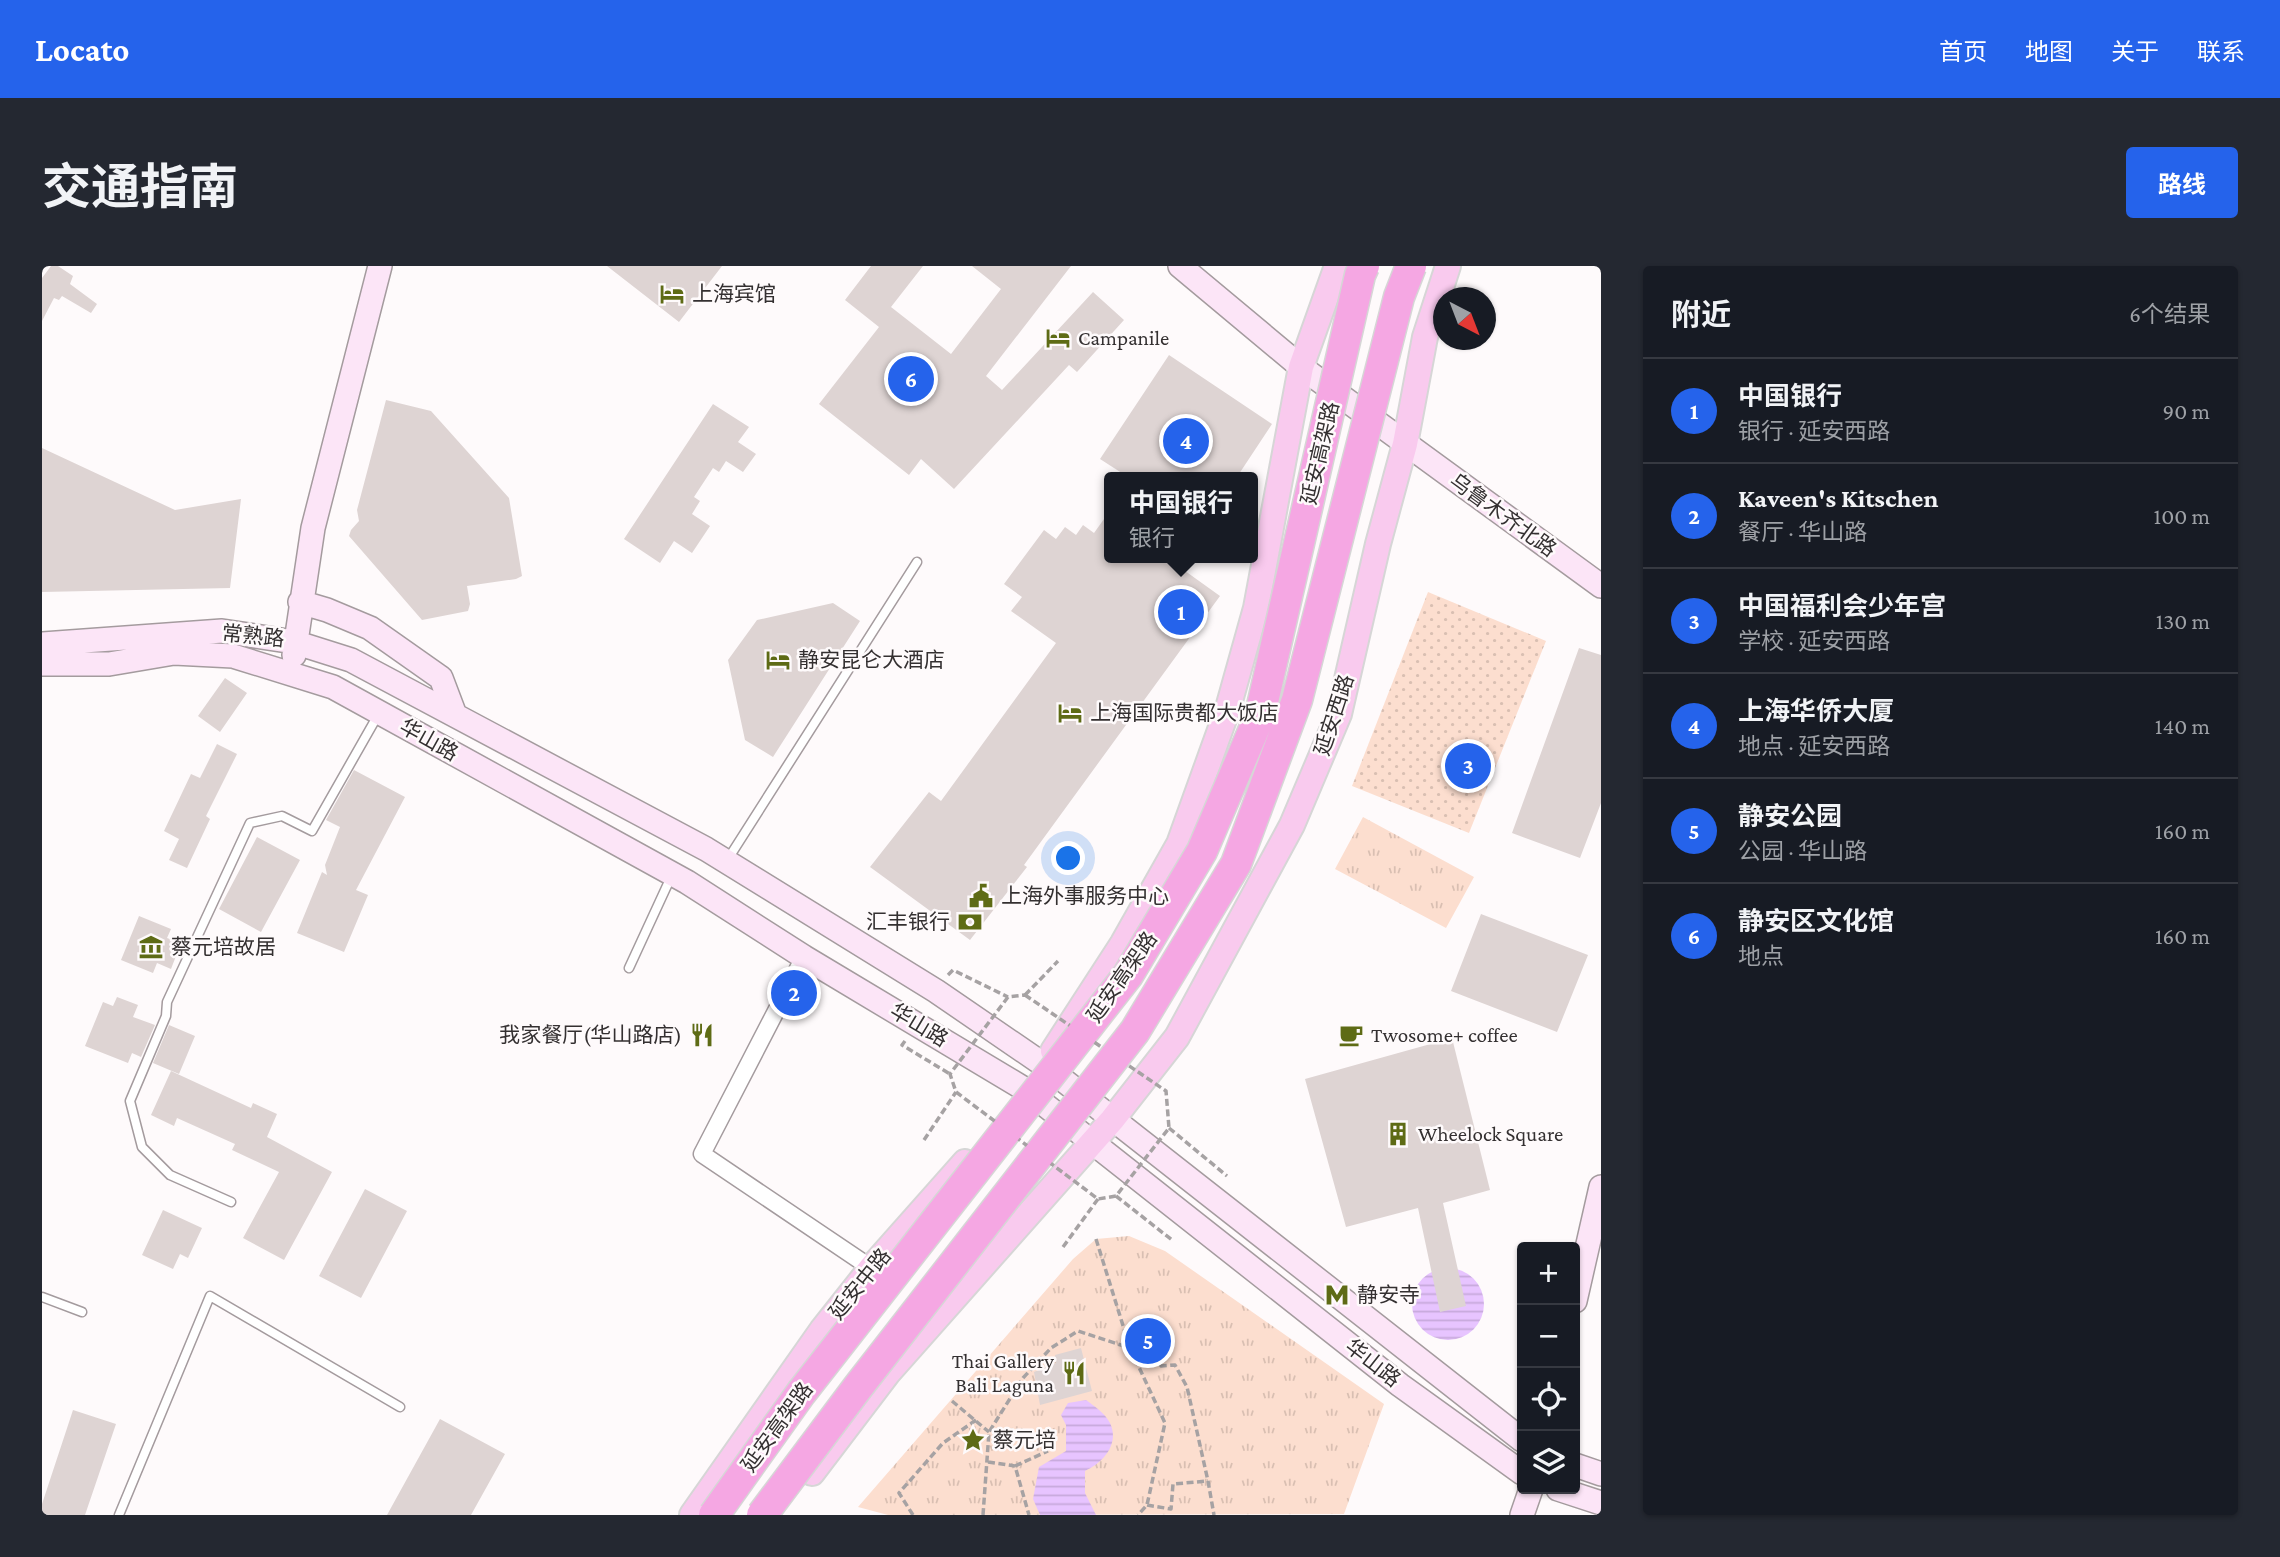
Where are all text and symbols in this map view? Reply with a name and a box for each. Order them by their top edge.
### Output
text: Locato [35,31,130,68]
text: 首页 [1939,38,1987,65]
text: 地图 [2025,38,2073,65]
text: 关于 [2111,38,2159,65]
text: 联系 [2197,38,2245,65]
button: 路线 [2126,147,2238,218]
text: 交通指南 [42,160,238,215]
hotel icon: 上海宾馆 [658,280,686,308]
place label: 上海宾馆 [692,282,776,306]
north arrow [1433,287,1496,350]
text: 附近 [1671,298,1731,331]
text: 6个结果 [2129,301,2210,327]
hotel icon: Campanile [1044,324,1072,352]
place label: Campanile [1078,326,1169,350]
pin: 6 [888,353,934,405]
text: 中国银行 [1738,382,1842,411]
text: 1 [1690,398,1698,424]
text: 90 m [2163,398,2210,424]
street label: 延安高架路 [1296,399,1344,507]
pin: 4 [1163,415,1209,467]
text: 银行 · 延安西路 [1738,418,1890,444]
street label: 乌鲁木齐北路 [1445,468,1561,562]
popup [1104,472,1258,563]
text: Kaveen's Kitschen [1738,484,1938,513]
text: 中国银行 [1129,489,1233,518]
text: 2 [1688,503,1700,529]
text: 100 m [2154,503,2210,529]
text: 餐厅 · 华山路 [1738,519,1867,545]
text: 银行 [1129,525,1175,551]
pin: 1 [1158,586,1204,638]
text: 中国福利会少年宫 [1738,592,1946,621]
text: 3 [1688,608,1700,634]
text: 130 m [2156,608,2210,634]
street label: 常熟路 [220,621,286,651]
text: 学校 · 延安西路 [1738,628,1890,654]
hotel icon: 静安昆仑大酒店 [764,646,792,674]
place label: 静安昆仑大酒店 [798,648,945,672]
street label: 延安西路 [1310,671,1358,759]
text: 上海华侨大厦 [1738,697,1894,726]
hotel icon: 上海国际贵都大饭店 [1056,699,1084,727]
place label: 上海国际贵都大饭店 [1090,701,1279,725]
text: 4 [1688,713,1700,739]
text: 140 m [2155,713,2210,739]
street label: 华山路 [396,714,462,766]
text: 地点 · 延安西路 [1738,733,1890,759]
pin: 3 [1445,740,1491,792]
text: 静安公园 [1738,802,1842,831]
text: 5 [1688,818,1700,844]
text: 160 m [2155,818,2210,844]
text: 公园 · 华山路 [1738,838,1867,864]
your location [1051,841,1085,875]
public building icon: 上海外事服务中心 [967,882,995,910]
place label: 上海外事服务中心 [1001,884,1169,908]
text: 静安区文化馆 [1738,907,1894,936]
bank icon: 汇丰银行 [956,908,984,936]
place label: 汇丰银行 [866,910,950,934]
text: 6 [1688,923,1700,949]
text: 160 m [2155,923,2210,949]
street label: 延安高架路 [1082,927,1162,1027]
museum icon: 蔡元培故居 [137,933,165,961]
place label: 蔡元培故居 [171,935,276,959]
text: 地点 [1738,943,1784,969]
pin: 2 [771,967,817,1019]
street label: 华山路 [886,998,952,1052]
restaurant icon: 我家餐厅(华山路店) [688,1021,716,1049]
cafe icon: Twosome+ coffee [1337,1021,1365,1049]
place label: 我家餐厅(华山路店) [499,1023,682,1047]
place label: Twosome+ coffee [1371,1023,1518,1047]
building icon: Wheelock Square [1384,1120,1412,1148]
place label: Wheelock Square [1418,1122,1563,1146]
map controls [1517,1242,1580,1494]
button: + [1517,1242,1580,1305]
street label: 延安中路 [824,1244,896,1324]
metro station icon: 静安寺 [1323,1281,1351,1309]
place label: 静安寺 [1357,1283,1420,1307]
button: − [1517,1305,1580,1368]
pin: 5 [1125,1315,1171,1367]
street label: 华山路 [1341,1334,1405,1392]
place label: Thai Gallery Bali Laguna [952,1349,1054,1397]
restaurant icon: Thai Gallery Bali Laguna [1060,1359,1088,1387]
button: locate [1517,1368,1580,1431]
street label: 延安高架路 [736,1377,818,1477]
place icon: 蔡元培 [959,1426,987,1454]
place label: 蔡元培 [993,1428,1056,1452]
button: layers [1517,1431,1580,1494]

